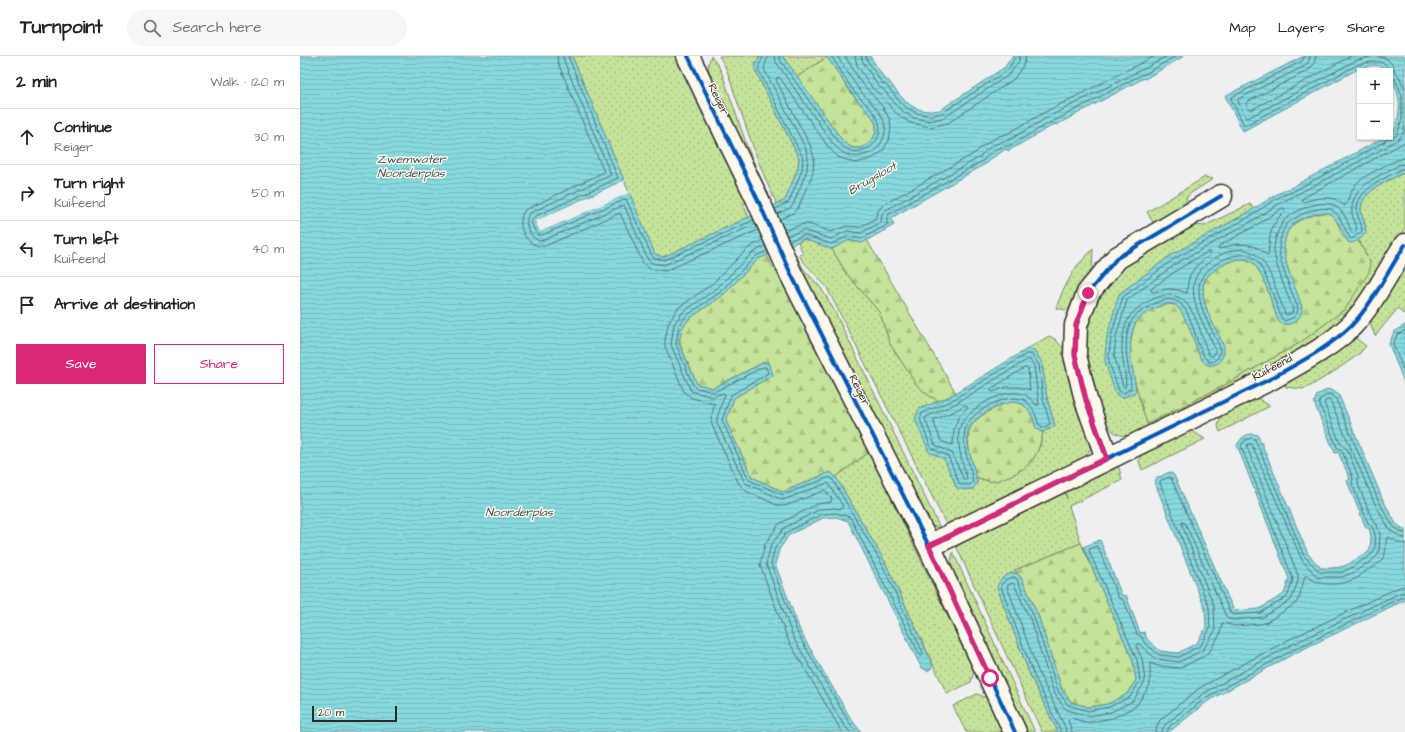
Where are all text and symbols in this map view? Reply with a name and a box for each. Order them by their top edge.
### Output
search box [127,10,407,46]
text: Turnpoint [20,14,103,41]
icon: search [141,17,163,39]
text: Search here [173,17,261,38]
text: Map [1229,18,1256,38]
text: Layers [1278,18,1325,38]
text: Share [1347,18,1385,38]
map controls [1357,68,1393,140]
button: + [1357,68,1393,104]
text: 2 min [16,70,57,94]
text: Walk · 120 m [210,73,284,91]
street label: Reiger [704,81,733,118]
button: − [1357,104,1393,140]
text: Continue [54,117,112,138]
icon: ahead [16,126,38,148]
text: 30 m [254,128,284,146]
text: Reiger [54,138,93,156]
water label: Zwemwater Noorderplas [377,151,447,182]
water label: Brugsloot [845,157,901,200]
text: Turn right [54,173,125,194]
icon: right [16,182,38,204]
text: 50 m [251,184,284,202]
text: Kuifeend [54,194,105,212]
text: Turn left [54,229,118,250]
icon: left [16,238,38,260]
text: 40 m [252,240,284,258]
text: Kuifeend [54,250,105,268]
route end [1079,284,1097,302]
icon: arrive [16,294,38,316]
text: Arrive at destination [54,294,195,315]
button: Save [16,344,146,384]
button: Share [154,344,284,384]
street label: Kuifeend [1250,350,1295,384]
street label: Reiger [844,372,874,409]
water label: Noorderplas [485,504,554,521]
route start [981,669,999,687]
scale bar [312,704,397,723]
text: 20 m [318,705,344,720]

